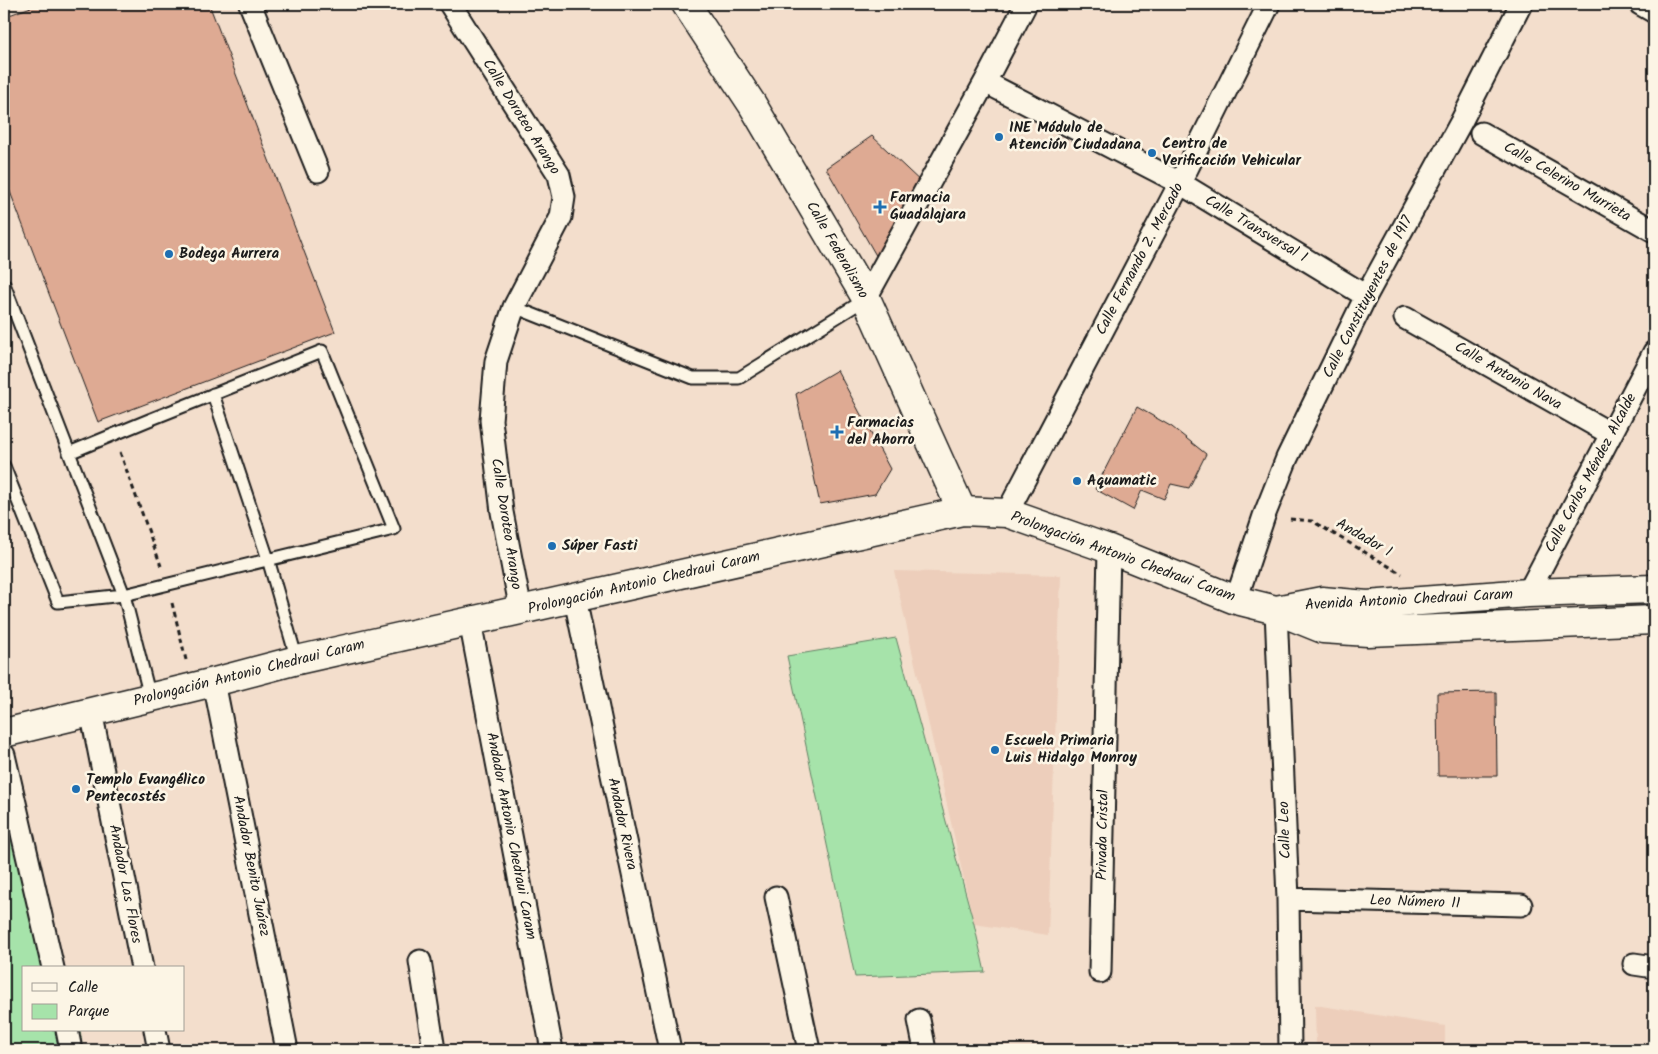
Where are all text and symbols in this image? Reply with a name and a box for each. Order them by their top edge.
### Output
street label: Calle Doroteo Arango [476,54,566,180]
place label: INE Módulo de Atención Ciudadana [1009,116,1141,157]
marker: INE Módulo de Atención Ciudadana [993,131,1005,143]
place label: Centro de Verificación Vehicular [1162,132,1301,173]
street label: Calle Celerino Murrieta [1499,136,1635,228]
marker: Centro de Verificación Vehicular [1146,147,1158,159]
street label: Calle Fernando Z. Mercado [1090,178,1190,339]
place label: Farmacia Guadalajara [890,186,966,227]
street label: Calle Transversal 1 [1200,189,1312,269]
street label: Calle Federalismo [799,197,875,304]
marker: Farmacia Guadalajara [874,201,886,213]
street label: Calle Constituyentes de 1917 [1317,211,1420,382]
place label: Bodega Aurrera [179,242,280,266]
marker: Bodega Aurrera [163,248,175,260]
street label: Calle Antonio Nava [1450,335,1566,417]
street label: Calle Carlos Méndez Alcalde [1539,389,1643,557]
place label: Farmacias del Ahorro [847,411,915,452]
marker: Farmacias del Ahorro [831,426,843,438]
street label: Calle Doroteo Arango [484,457,528,592]
place label: Aquamatic [1087,469,1157,493]
marker: Aquamatic [1071,475,1083,487]
street label: Prolongación Antonio Chedraui Caram [1007,505,1239,609]
street label: Andador 1 [1331,512,1397,564]
place label: Súper Fasti [562,534,639,558]
marker: Súper Fasti [546,540,558,552]
street label: Prolongación Antonio Chedraui Caram [526,545,763,621]
street label: Avenida Antonio Chedraui Caram [1304,583,1514,617]
street label: Prolongación Antonio Chedraui Caram [131,633,367,713]
place label: Escuela Primaria Luis Hidalgo Monroy [1005,729,1137,770]
street label: Andador Antonio Chedraui Caram [479,730,543,942]
marker: Escuela Primaria Luis Hidalgo Monroy [989,744,1001,756]
place label: Templo Evangélico Pentecostés [86,768,205,809]
street label: Andador Rivera [600,775,644,873]
marker: Templo Evangélico Pentecostés [70,783,82,795]
street label: Privada Cristal [1090,789,1116,881]
street label: Andador Benito Juárez [226,794,276,939]
street label: Calle Leo [1272,800,1298,859]
street label: Andador Las Flores [102,822,148,946]
street label: Leo Número 11 [1369,888,1461,916]
legend [22,966,185,1032]
text: Calle [68,976,98,1000]
text: Parque [68,1000,109,1024]

